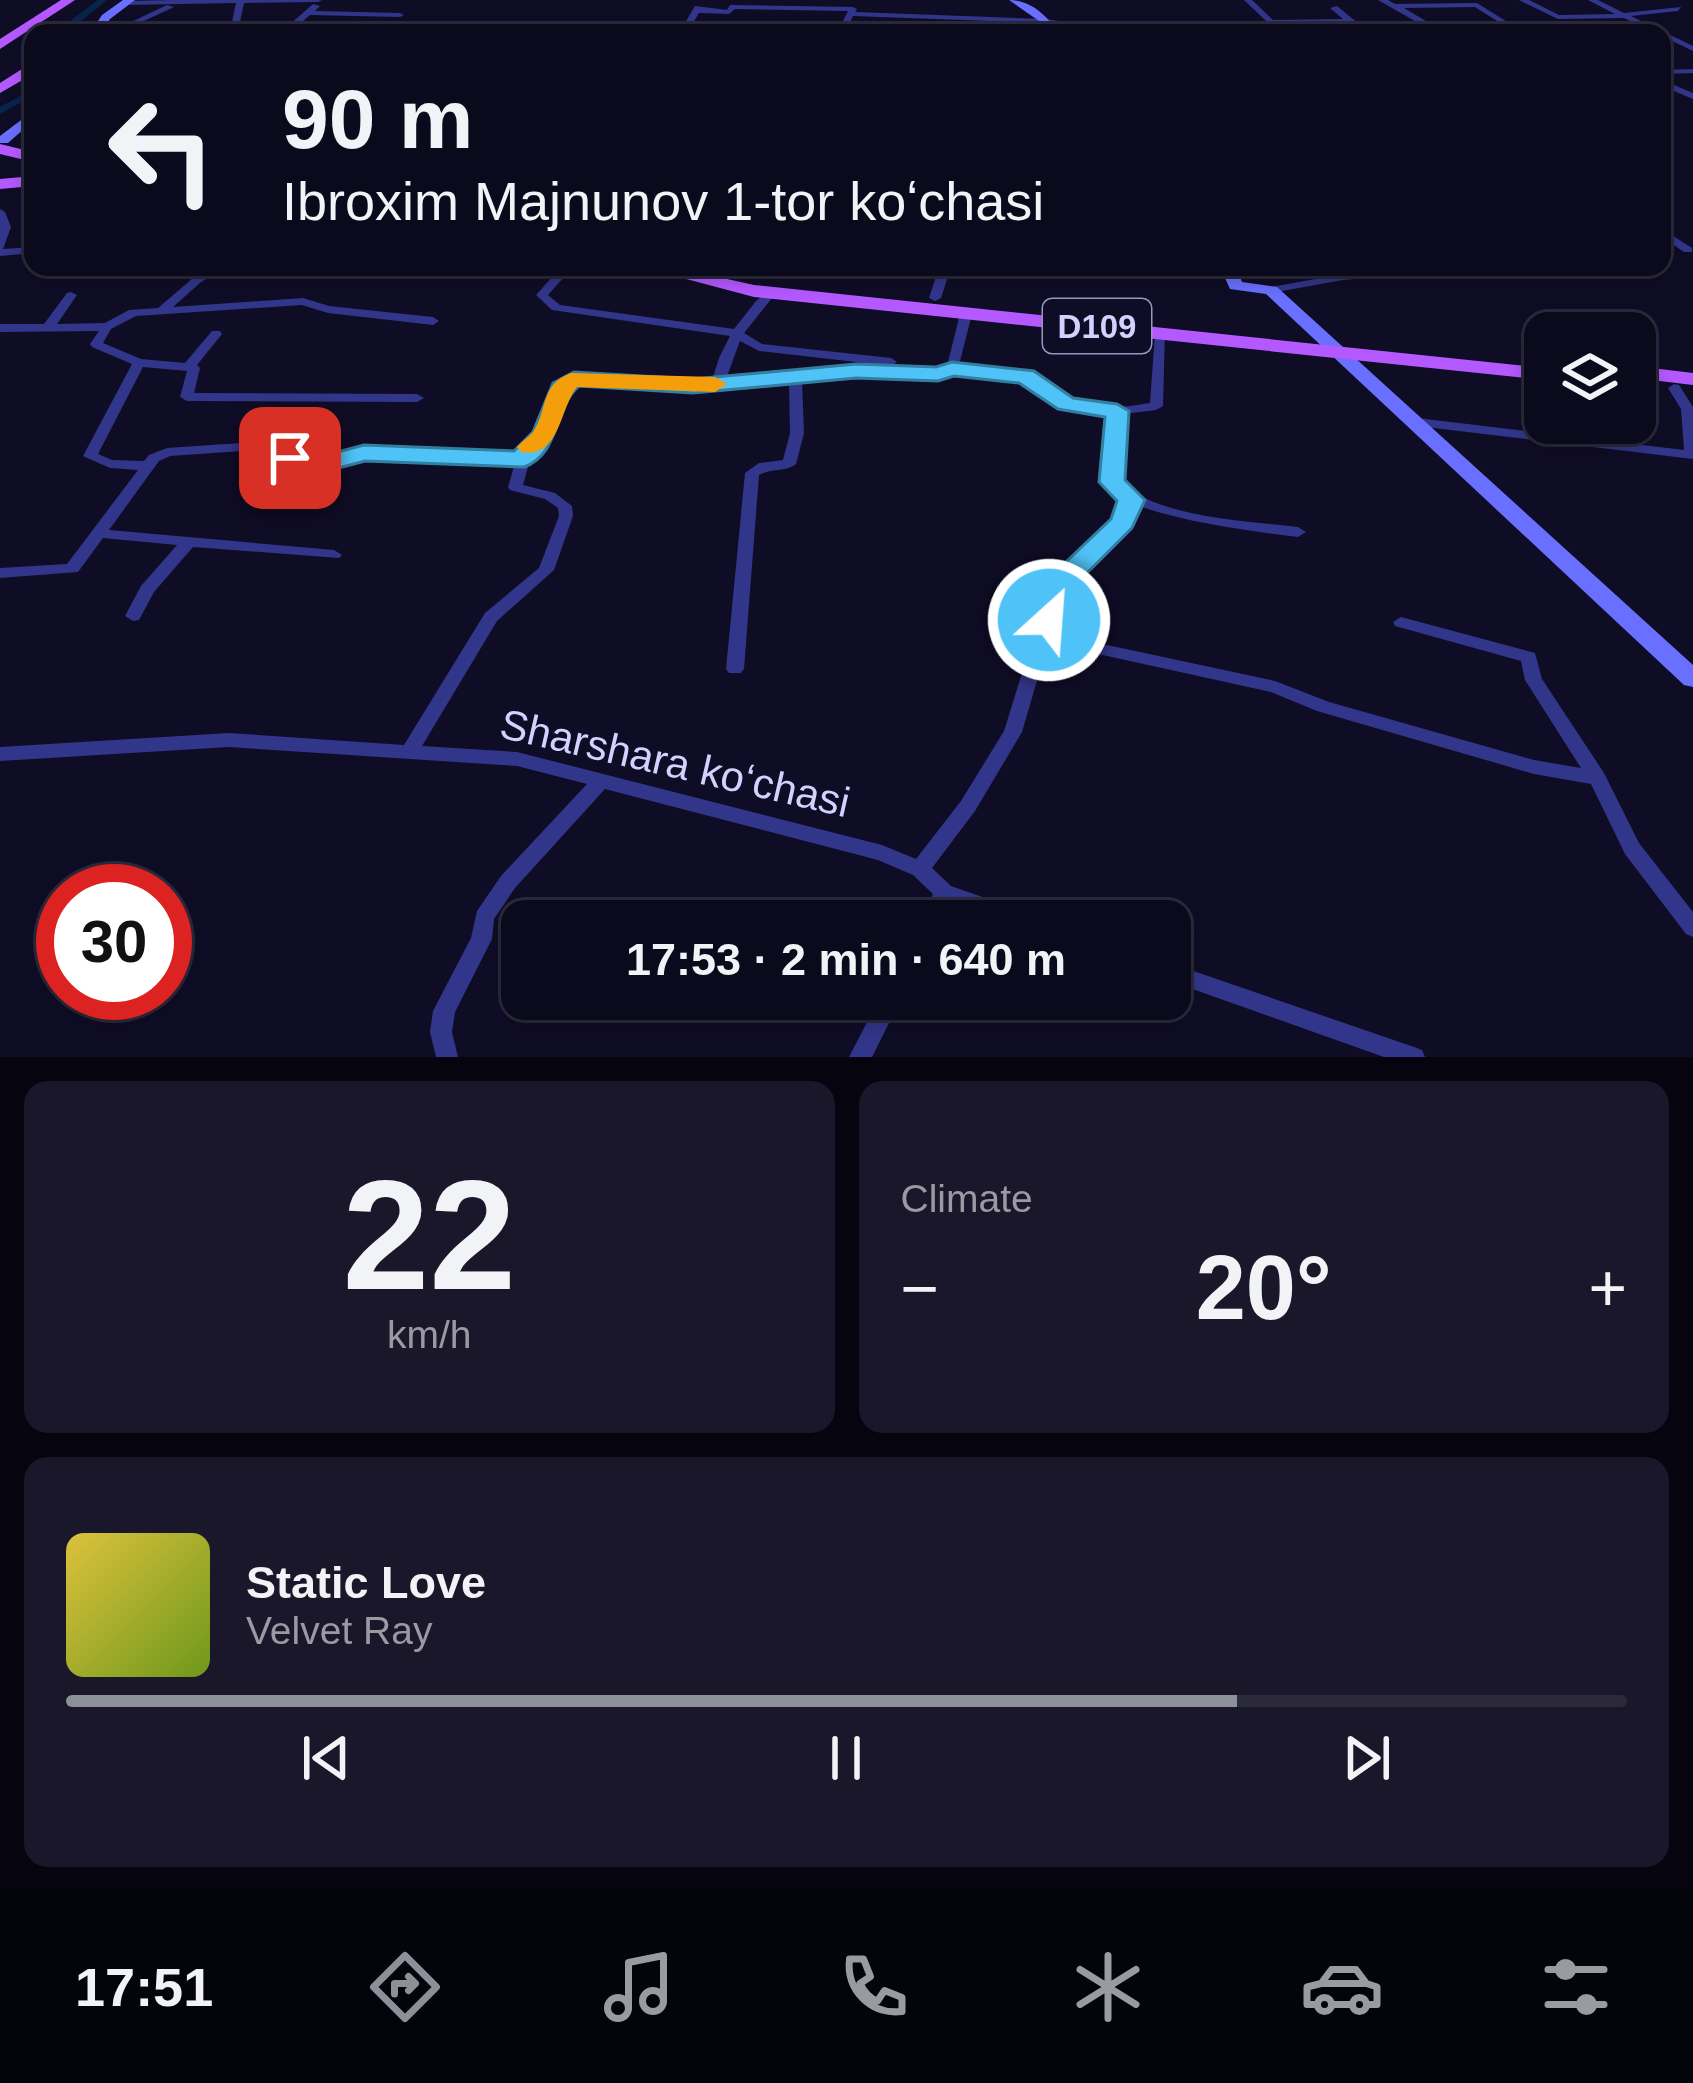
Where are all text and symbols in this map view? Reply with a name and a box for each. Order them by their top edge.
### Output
icon: left [84,72,240,228]
text: 90 m [282,72,473,166]
text: Ibroxim Majnunov 1-tor koʻchasi [282,171,1044,231]
road number: D109 [1043,299,1151,353]
map controls [1524,312,1656,444]
button: layers [1524,312,1656,444]
pin [239,407,341,509]
icon: arrive [257,425,323,491]
position arrow [986,557,1112,683]
street label: Sharshara koʻchasi [496,700,854,826]
speed limit sign: 30 [36,864,192,1020]
text: 17:53 · 2 min · 640 m [626,934,1066,985]
text: 22 [342,1148,516,1322]
text: Climate [901,1177,1033,1220]
text: 20° [1196,1238,1332,1338]
text: − [901,1251,939,1325]
text: + [1588,1251,1627,1325]
text: km/h [387,1313,472,1356]
text: Static Love [246,1557,486,1608]
text: Velvet Ray [246,1609,432,1652]
icon: previous [293,1725,359,1791]
icon: pause [813,1725,879,1791]
icon: next [1334,1725,1400,1791]
icon: directions [363,1945,447,2029]
icon: music [597,1945,681,2029]
icon: phone [832,1945,916,2029]
icon: climate [1066,1945,1150,2029]
icon: car [1300,1945,1384,2029]
icon: filters [1534,1945,1618,2029]
text: 17:51 [75,1957,213,2017]

